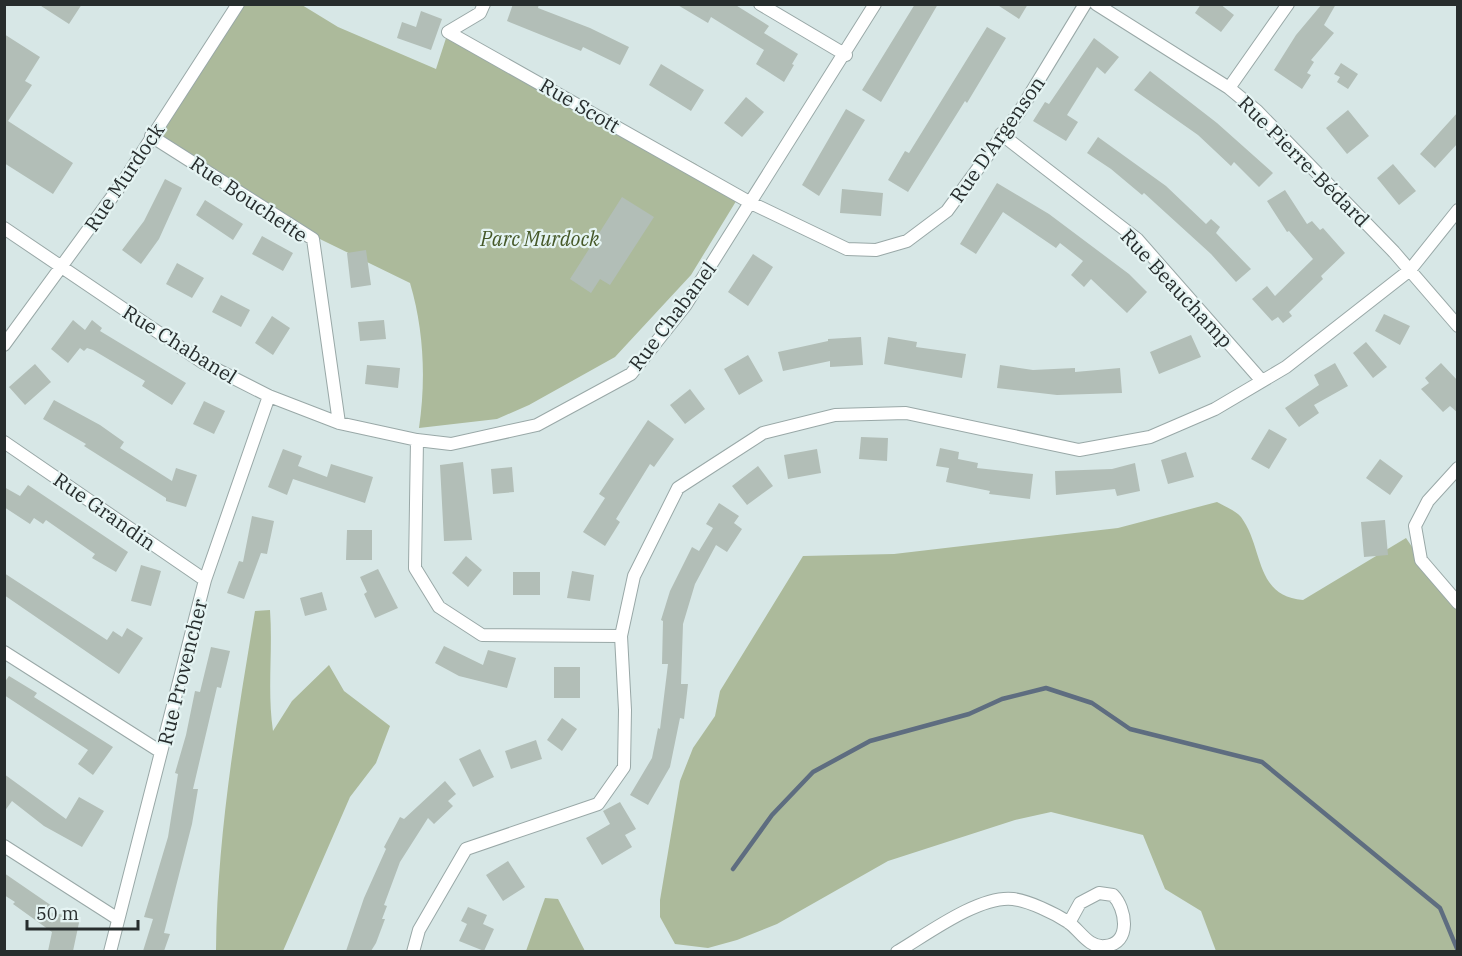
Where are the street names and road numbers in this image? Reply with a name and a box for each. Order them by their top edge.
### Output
street label: Rue D'Argenson [943,70,1051,208]
street label: Rue Scott [535,71,625,139]
street label: Rue Pierre-Bédard [1232,89,1376,233]
street label: Rue Murdock [78,117,170,237]
street label: Rue Bouchette [185,150,313,248]
street label: Rue Beauchamp [1115,223,1239,353]
street label: Rue Chabanel [622,256,722,376]
street label: Rue Chabanel [118,298,242,390]
street label: Rue Grandin [48,466,162,556]
street label: Rue Provencher [151,596,213,748]

